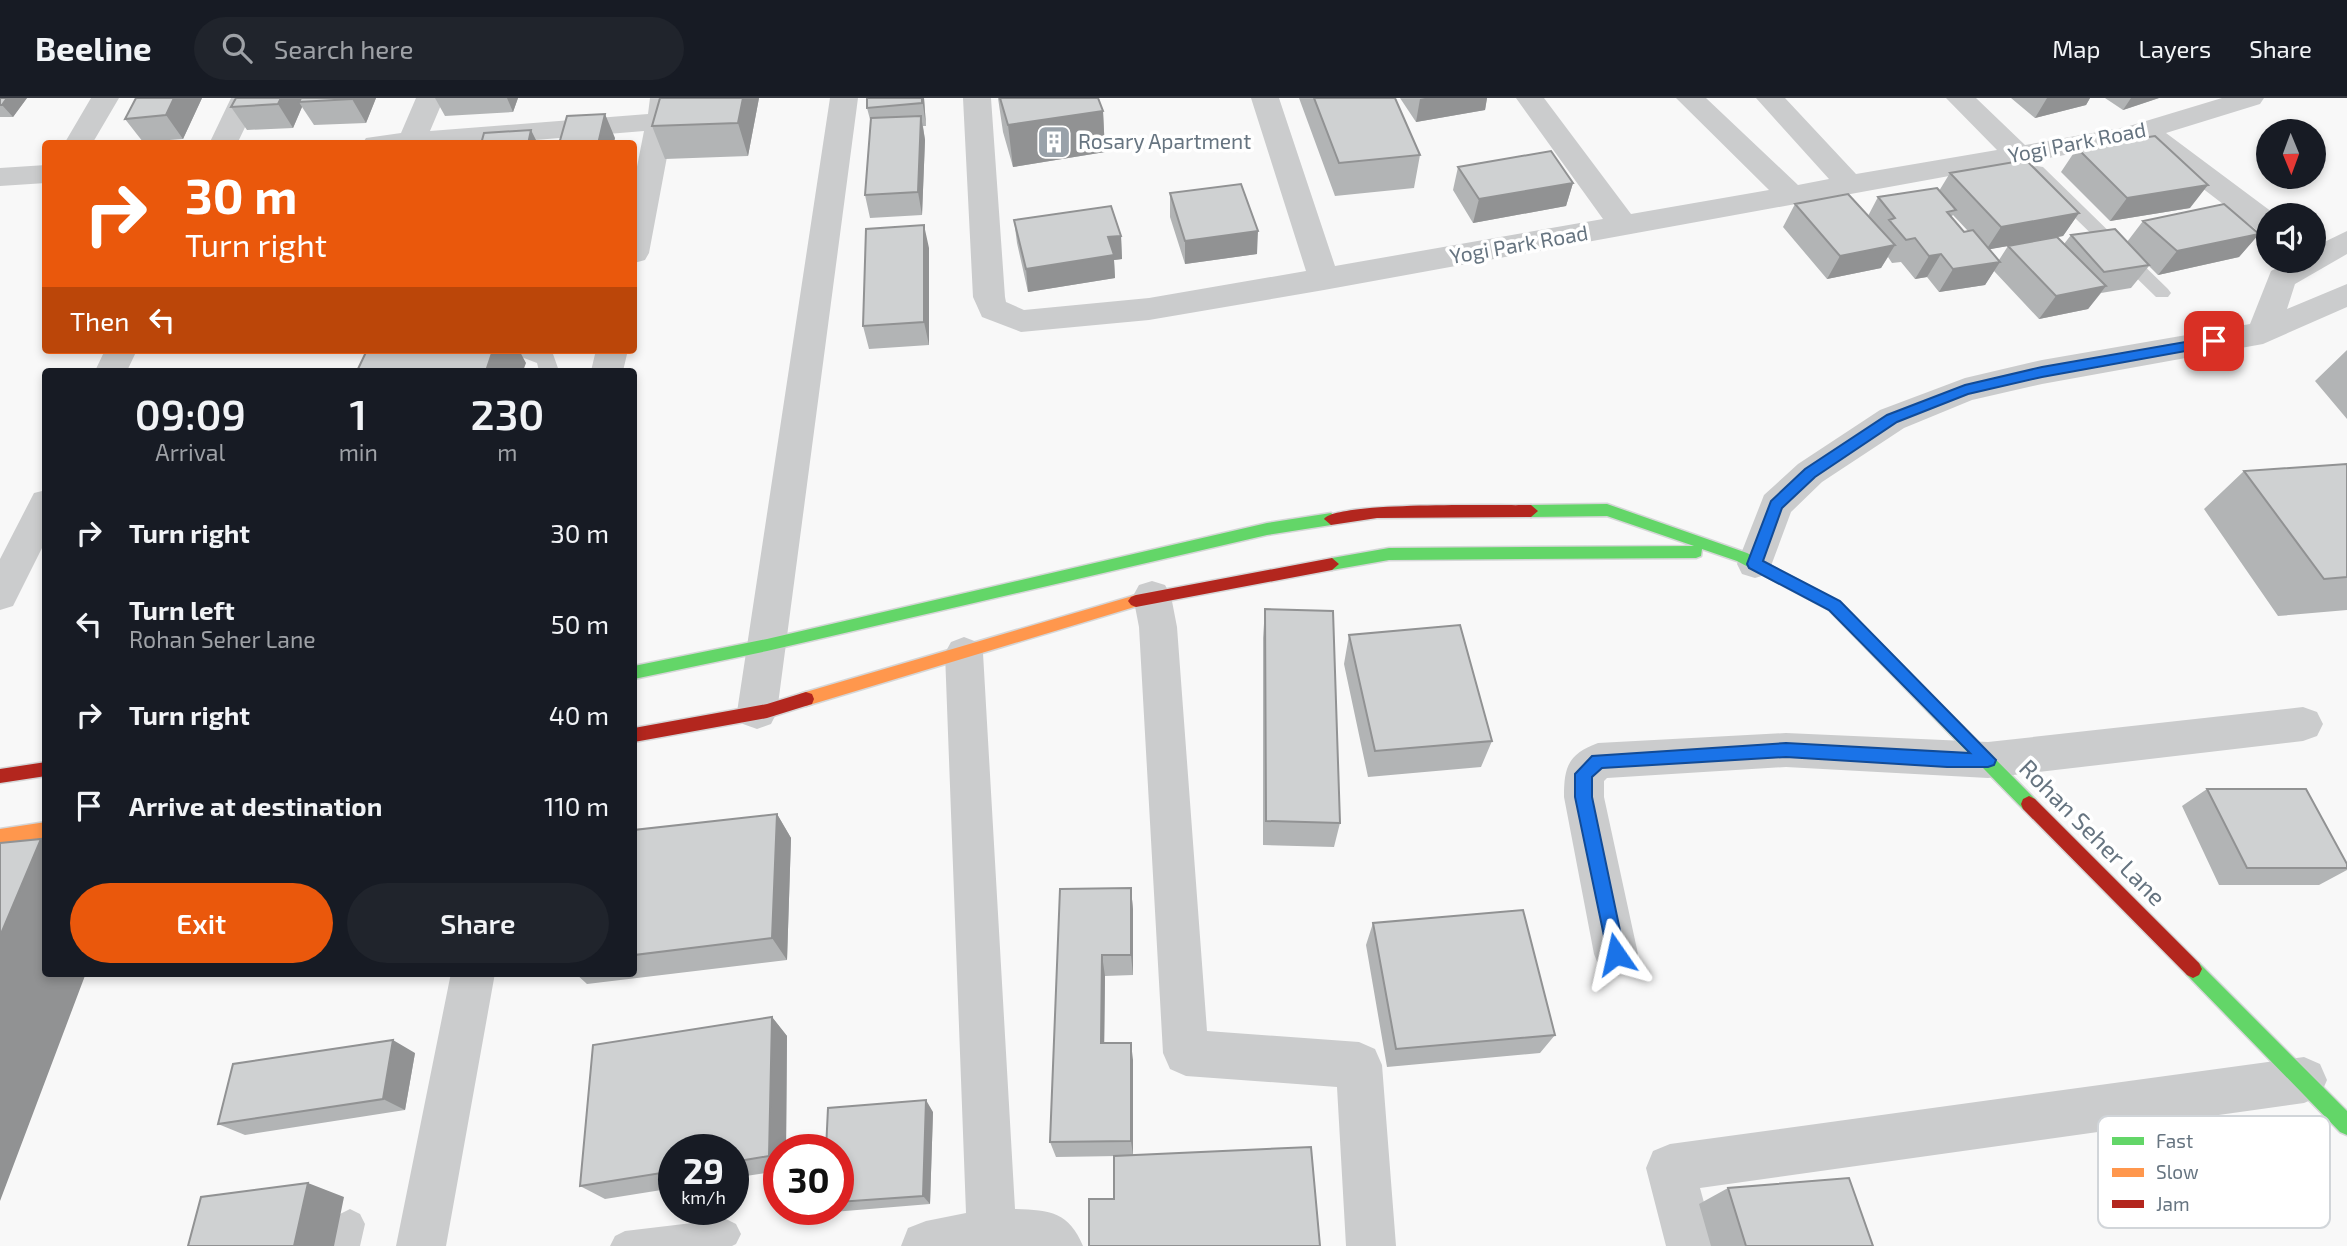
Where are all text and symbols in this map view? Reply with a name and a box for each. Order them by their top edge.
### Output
search box [194,17,684,80]
text: Beeline [35,28,152,68]
icon: search [218,29,256,67]
text: Search here [274,33,413,64]
text: Map [2052,34,2100,63]
text: Layers [2138,34,2211,63]
text: Share [2249,34,2312,63]
street label: Yogi Park Road [2006,116,2148,167]
north arrow [2256,119,2326,189]
map controls [2256,119,2326,273]
building icon: Rosary Apartment [1035,123,1073,161]
place label: Rosary Apartment [1078,128,1251,153]
text: 30 m [185,165,297,224]
icon: right [70,168,161,259]
button: sound [2256,203,2326,273]
street label: Yogi Park Road [1448,219,1590,268]
text: Turn right [185,225,327,263]
icon: left [143,301,181,339]
text: Then [70,305,129,336]
pin [2184,311,2244,371]
icon: arrive [2195,322,2233,360]
text: 09:09 [135,388,246,438]
text: 1 [350,388,367,438]
text: 230 [471,388,544,438]
text: Arrival [155,438,225,466]
text: min [339,438,378,466]
text: m [497,438,518,466]
icon: right [70,514,108,552]
text: Turn right [129,517,250,548]
text: 30 m [550,517,609,548]
text: Turn left [129,594,235,625]
icon: left [70,605,108,643]
text: 50 m [551,608,609,639]
text: Rohan Seher Lane [129,625,316,653]
icon: right [70,696,108,734]
text: Turn right [129,699,250,730]
text: 40 m [549,699,609,730]
street label: Rohan Seher Lane [2014,753,2172,911]
icon: arrive [70,787,108,825]
text: Arrive at destination [129,790,382,821]
text: 110 m [544,790,609,821]
button: Exit [70,883,333,963]
button: Share [347,883,609,963]
position arrow [1579,917,1653,991]
legend [2098,1116,2330,1228]
text: Fast [2156,1129,2193,1152]
speed limit sign: 30 [763,1134,854,1225]
text: 29 [683,1149,724,1191]
text: Slow [2156,1160,2199,1183]
text: km/h [681,1186,726,1208]
text: Jam [2156,1192,2190,1215]

